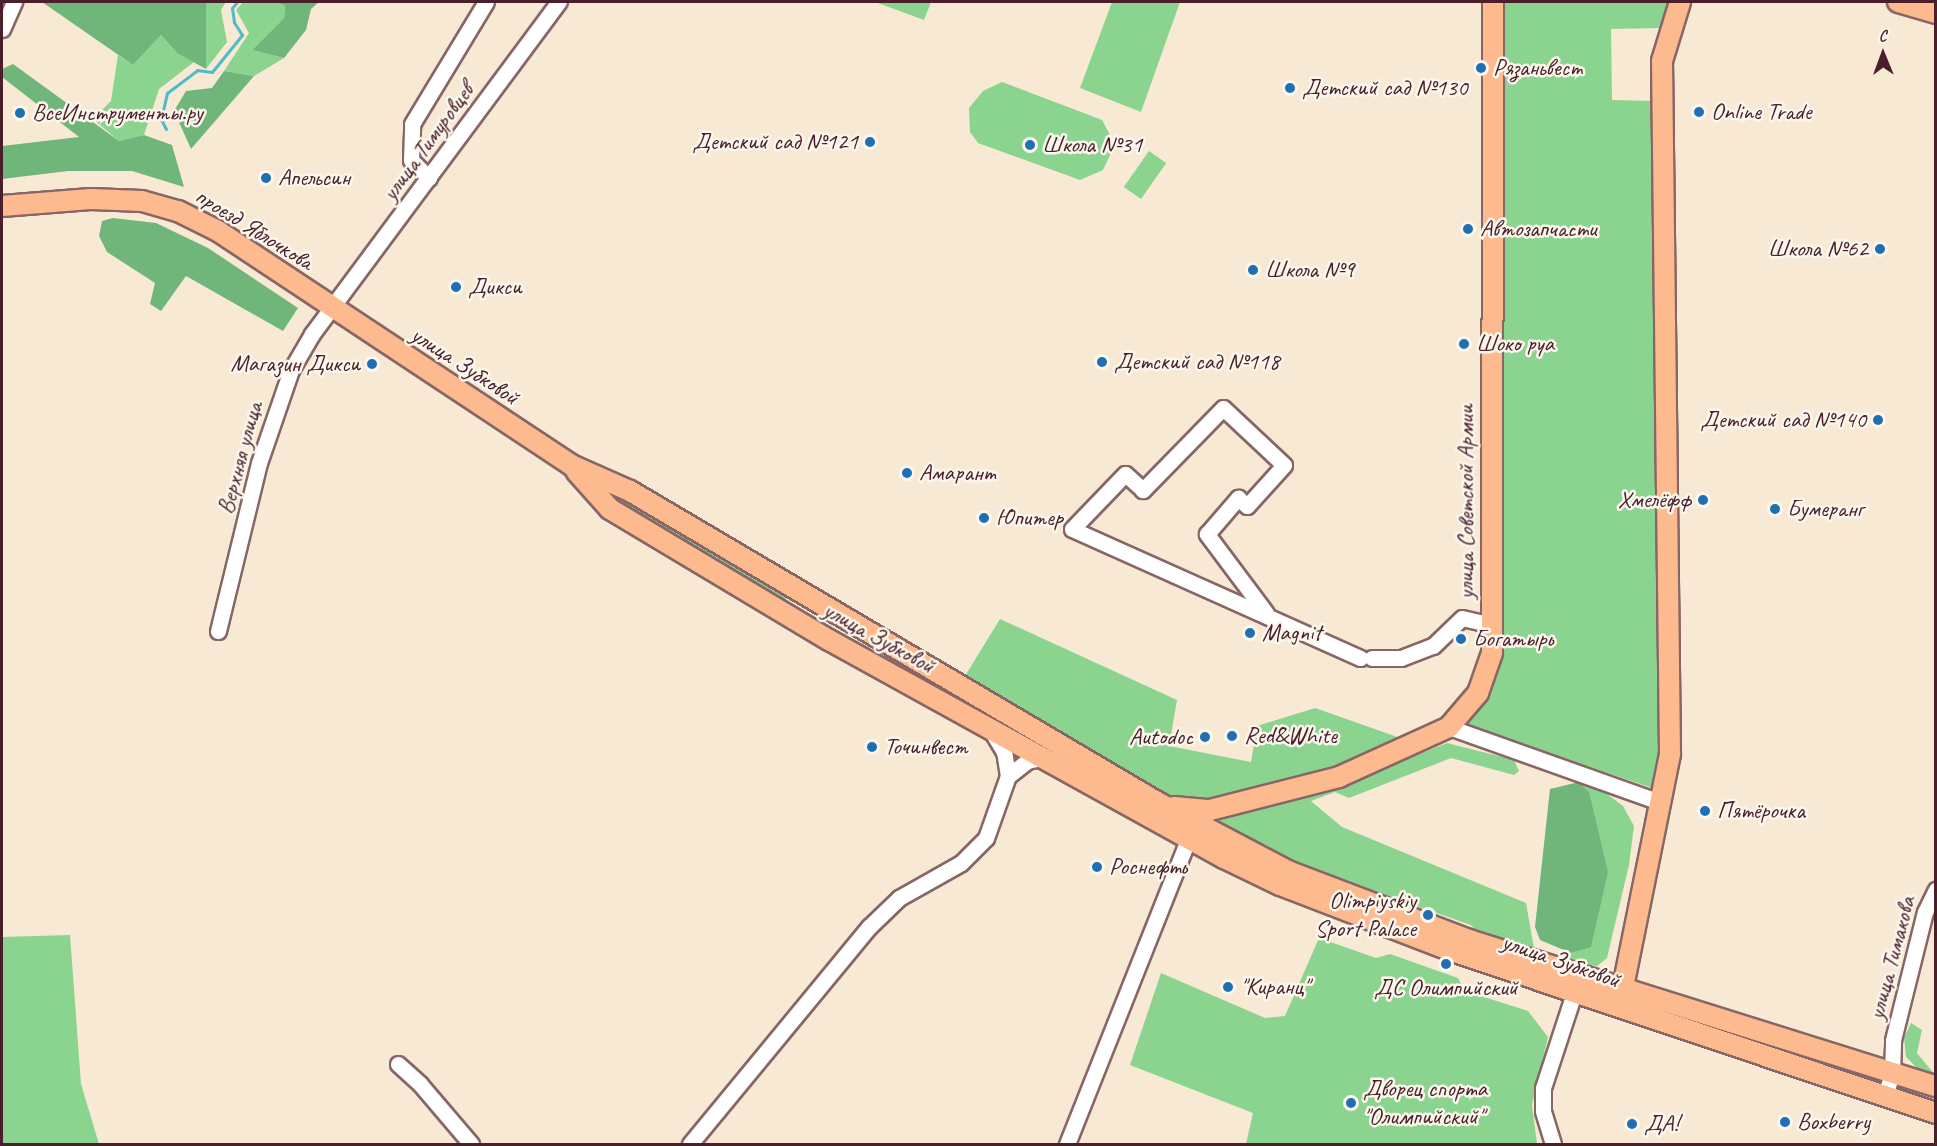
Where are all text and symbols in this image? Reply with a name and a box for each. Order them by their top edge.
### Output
north arrow [1853,24,1913,84]
text: С [1879,26,1887,46]
place label: Рязаньвест [1493,54,1582,82]
marker: Рязаньвест [1474,61,1488,75]
place label: Детский сад №130 [1302,74,1468,102]
street label: улица Тимуровцев [376,77,480,207]
marker: Детский сад №130 [1283,81,1297,95]
place label: Online Trade [1711,98,1812,126]
place label: ВсеИнструменты.ру [32,99,203,127]
marker: Online Trade [1692,105,1706,119]
marker: ВсеИнструменты.ру [13,106,27,120]
place label: Детский сад №121 [692,128,858,156]
place label: Школа №31 [1042,131,1142,159]
marker: Детский сад №121 [863,135,877,149]
marker: Школа №31 [1023,138,1037,152]
place label: Апельсин [278,164,350,192]
marker: Апельсин [259,171,273,185]
street label: проезд Яблочкова [190,181,318,277]
place label: Автозапчасти [1480,215,1597,243]
marker: Автозапчасти [1461,222,1475,236]
place label: Школа №62 [1768,235,1868,263]
marker: Школа №62 [1873,242,1887,256]
place label: Школа №9 [1265,256,1354,284]
marker: Школа №9 [1246,263,1260,277]
place label: Дикси [468,273,522,301]
marker: Дикси [449,280,463,294]
street label: улица Зубковой [405,320,525,412]
place label: Шоко руа [1476,330,1552,358]
marker: Шоко руа [1457,337,1471,351]
place label: Детский сад №118 [1114,348,1280,376]
place label: Магазин Дикси [231,350,360,378]
marker: Детский сад №118 [1095,355,1109,369]
marker: Магазин Дикси [365,357,379,371]
street label: Верхняя улица [211,399,269,517]
street label: улица Советской Армии [1452,403,1480,601]
place label: Детский сад №140 [1700,406,1866,434]
marker: Детский сад №140 [1871,413,1885,427]
place label: Амарант [919,459,995,487]
marker: Амарант [900,466,914,480]
place label: Хмелёфф [1618,486,1691,514]
marker: Хмелёфф [1696,493,1710,507]
place label: Бумеранг [1787,495,1863,523]
marker: Бумеранг [1768,502,1782,516]
place label: Юпитер [996,504,1063,532]
marker: Юпитер [977,511,991,525]
street label: улица Зубковой [818,595,940,681]
place label: Magnit [1262,619,1322,647]
place label: Богатырь [1473,625,1553,653]
marker: Magnit [1243,626,1257,640]
marker: Богатырь [1454,632,1468,646]
place label: Red&White [1244,722,1337,750]
place label: Autodoc [1129,723,1193,751]
marker: Red&White [1225,729,1239,743]
marker: Autodoc [1198,730,1212,744]
place label: Точинвест [884,733,967,761]
marker: Точинвест [865,740,879,754]
place label: Пятёрочка [1717,797,1805,825]
marker: Пятёрочка [1698,804,1712,818]
place label: Роснефть [1109,853,1187,881]
marker: Роснефть [1090,860,1104,874]
place label: Olimpiyskiy Sport Palace [1314,887,1416,943]
street label: улица Тимакова [1862,893,1922,1023]
marker: Olimpiyskiy Sport Palace [1421,908,1435,922]
street label: улица Зубковой [1498,927,1624,995]
marker: ДС Олимпийский [1439,957,1453,971]
place label: "Киранц" [1240,973,1309,1001]
place label: ДС Олимпийский [1374,974,1518,1002]
marker: "Киранц" [1221,980,1235,994]
place label: Дворец спорта "Олимпийский" [1363,1075,1486,1131]
marker: Дворец спорта "Олимпийский" [1344,1096,1358,1110]
place label: Boxberry [1797,1108,1870,1136]
place label: ДА! [1644,1110,1678,1138]
marker: Boxberry [1778,1115,1792,1129]
marker: ДА! [1625,1117,1639,1131]

